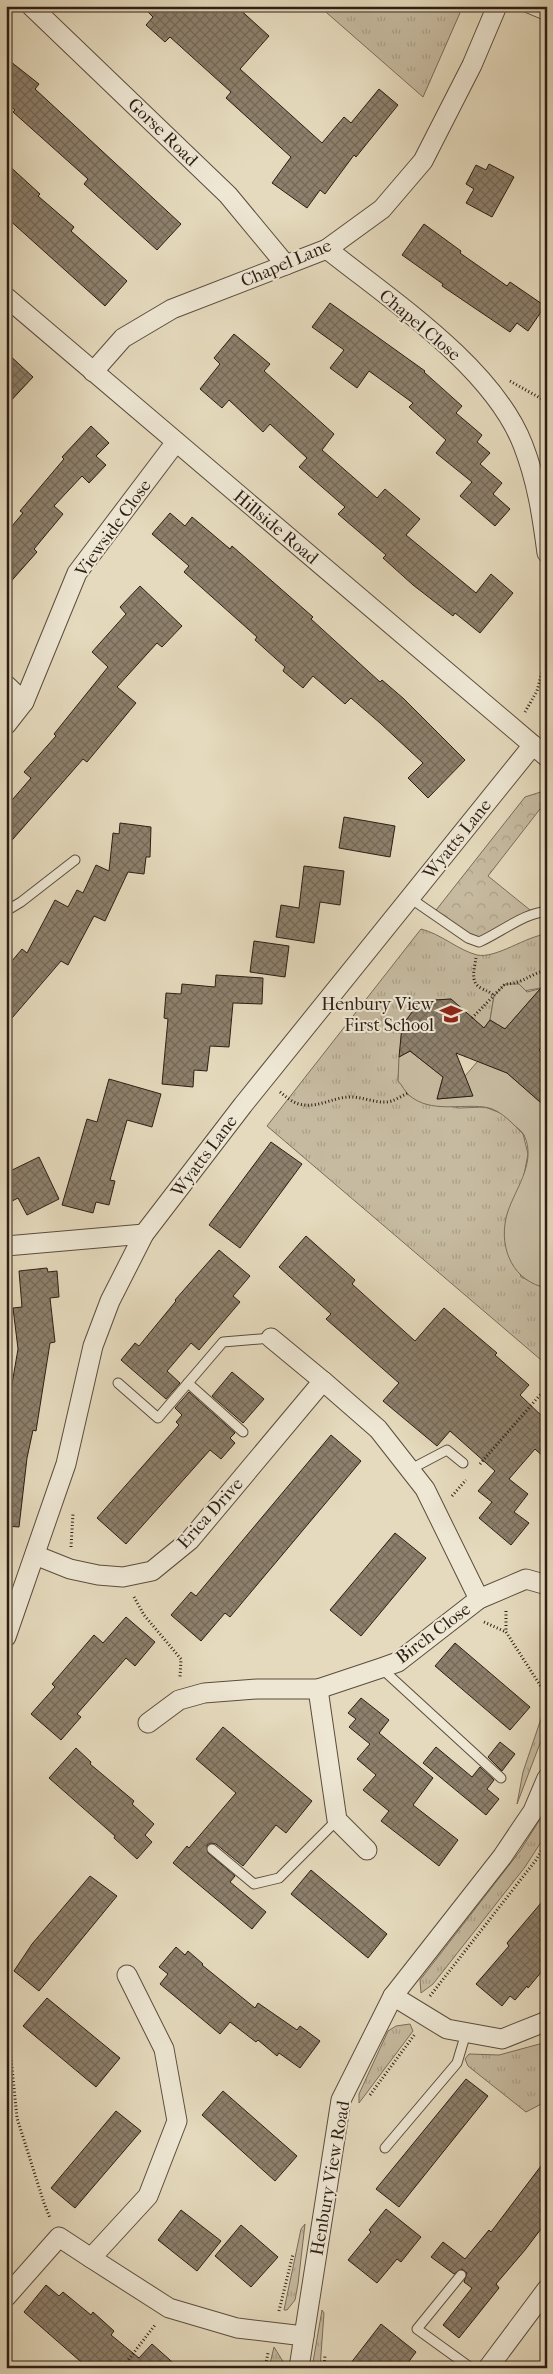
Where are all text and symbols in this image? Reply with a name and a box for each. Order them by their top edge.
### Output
street label: Gorse Road [123,94,202,171]
street label: Chapel Lane [238,235,335,292]
street label: Chapel Close [375,285,465,366]
street label: Viewside Close [71,476,156,582]
street label: Hillside Road [229,486,322,569]
street label: Wyatts Lane [418,795,496,884]
place label: Henbury View First School [321,994,435,1036]
school or university icon: Henbury View First School [438,1001,464,1027]
street label: Wyatts Lane [166,1111,242,1202]
street label: Erica Drive [173,1474,248,1553]
street label: Birch Close [392,1598,475,1668]
street label: Henbury View Road [307,2099,354,2257]

